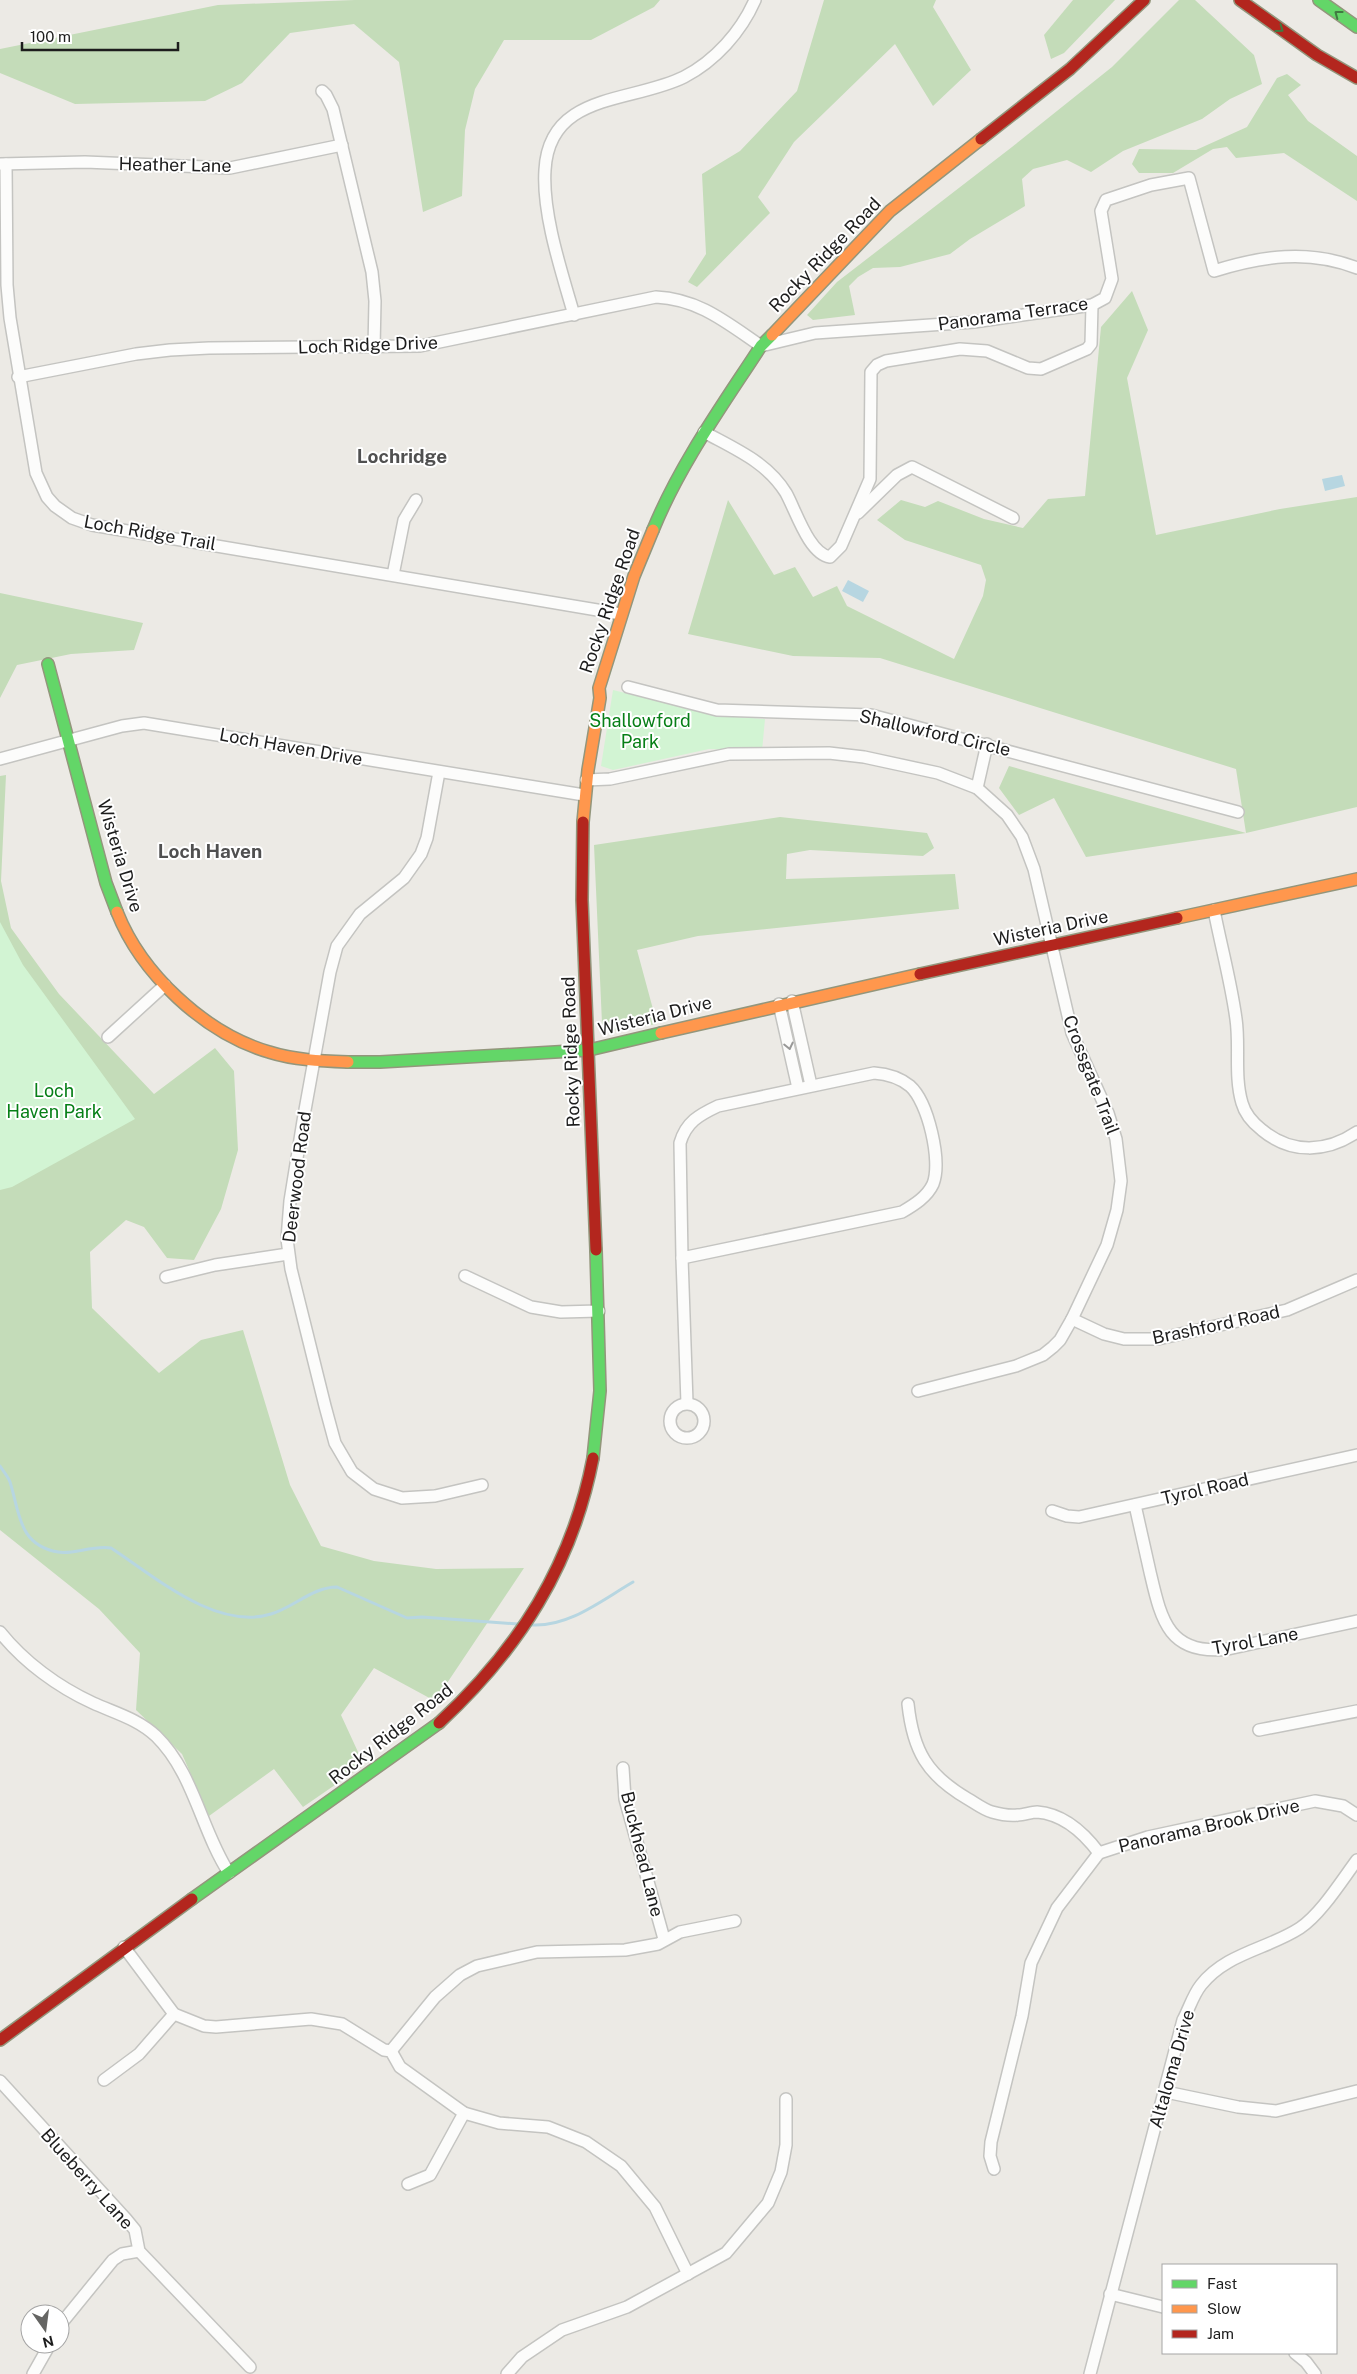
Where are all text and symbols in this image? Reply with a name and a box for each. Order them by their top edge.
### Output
one-way arrow [1334,11,1344,20]
scale bar [22,20,179,52]
one-way arrow [1274,23,1283,31]
text: 100 m [30,28,71,45]
street label: Heather Lane [118,153,232,176]
street label: Rocky Ridge Road [765,193,885,316]
street label: Panorama Terrace [936,293,1089,334]
street label: Loch Ridge Drive [298,332,438,357]
district label: Lochridge [357,445,447,467]
street label: Loch Ridge Trail [82,511,218,554]
street label: Rocky Ridge Road [575,526,644,676]
street label: Shallowford Circle [857,705,1013,760]
park label: Shallowford Park [589,710,691,752]
street label: Loch Haven Drive [218,724,364,769]
street label: Wisteria Drive [93,797,148,915]
district label: Loch Haven [158,840,262,862]
street label: Wisteria Drive [992,905,1110,950]
street label: Rocky Ridge Road [557,976,584,1128]
street label: Wisteria Drive [596,991,714,1040]
street label: Crossgate Trail [1059,1012,1124,1137]
one-way arrow [783,1042,794,1051]
park label: Loch Haven Park [6,1080,102,1122]
street label: Deerwood Road [278,1110,315,1244]
street label: Brashford Road [1150,1301,1281,1348]
street label: Tyrol Road [1159,1468,1251,1509]
street label: Tyrol Lane [1210,1623,1300,1658]
street label: Rocky Ridge Road [325,1679,457,1788]
street label: Buckhead Lane [617,1789,668,1919]
street label: Panorama Brook Drive [1116,1794,1301,1857]
street label: Altaloma Drive [1145,2007,1199,2131]
street label: Blueberry Lane [37,2124,138,2233]
legend [1162,2264,1337,2354]
text: Fast [1207,2275,1237,2292]
text: Slow [1207,2300,1242,2317]
north arrow [20,2304,70,2354]
text: Jam [1207,2325,1234,2342]
text: N [41,2333,55,2351]

